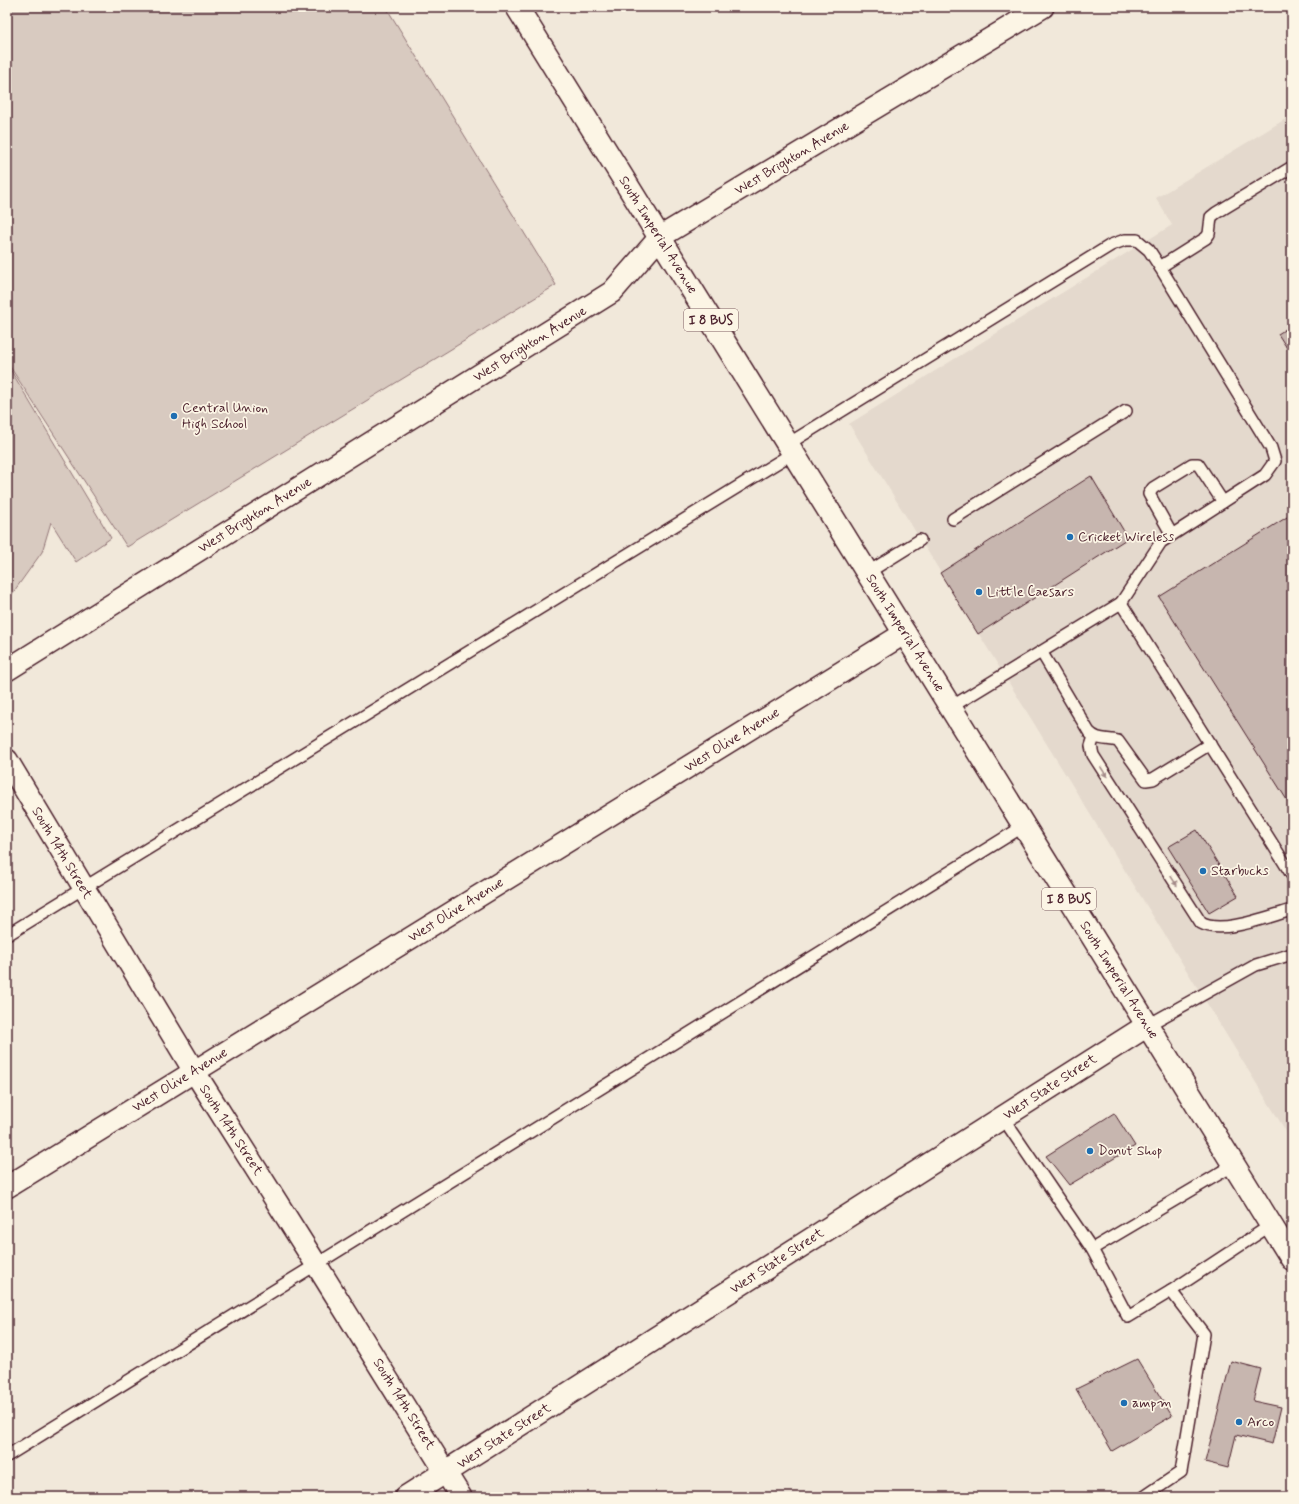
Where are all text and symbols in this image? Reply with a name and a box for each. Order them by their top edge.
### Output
street label: West Brighton Avenue [731,116,853,200]
street label: South Imperial Avenue [614,173,702,297]
street label: West Brighton Avenue [470,302,591,387]
road number: I 8 BUS [684,309,738,331]
place label: Central Union High School [182,399,268,435]
marker: Central Union High School [169,411,179,421]
street label: West Brighton Avenue [195,473,316,558]
place label: Cricket Wireless [1078,528,1174,546]
marker: Cricket Wireless [1065,532,1075,542]
street label: South Imperial Avenue [861,571,949,695]
place label: Little Caesars [987,583,1074,601]
marker: Little Caesars [974,587,984,597]
street label: West Olive Avenue [681,703,783,777]
one-way arrow [1101,766,1108,778]
street label: South 14th Street [27,804,97,903]
place label: Starbucks [1211,862,1269,880]
marker: Starbucks [1198,866,1208,876]
street label: West Olive Avenue [405,873,507,947]
one-way arrow [1171,875,1178,887]
road number: I 8 BUS [1042,888,1096,910]
street label: South Imperial Avenue [1075,918,1163,1042]
street label: West Olive Avenue [129,1043,231,1117]
street label: West State Street [1000,1049,1101,1124]
street label: South 14th Street [195,1081,267,1179]
place label: Donut Shop [1098,1142,1162,1160]
marker: Donut Shop [1085,1146,1095,1156]
street label: West State Street [727,1223,828,1298]
street label: South 14th Street [369,1355,440,1454]
place label: ampm [1132,1394,1172,1412]
street label: West State Street [454,1398,555,1473]
marker: ampm [1119,1398,1129,1408]
place label: Arco [1247,1413,1275,1431]
marker: Arco [1234,1417,1244,1427]

